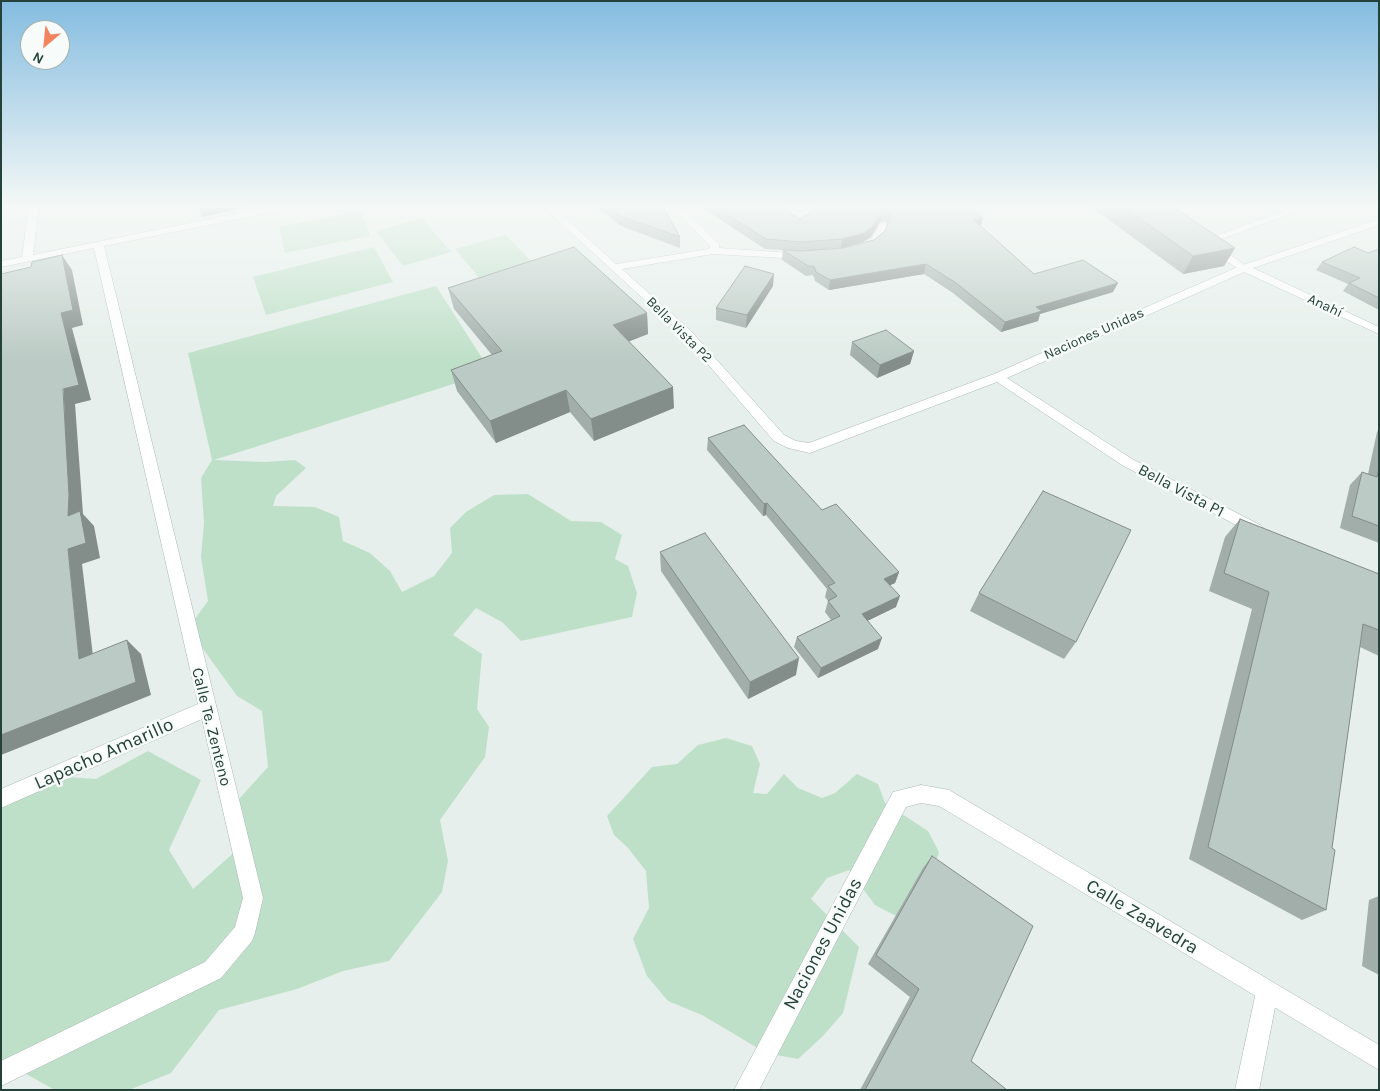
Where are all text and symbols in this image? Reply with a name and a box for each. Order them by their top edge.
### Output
north arrow [20,20,70,70]
text: N [30,48,47,68]
street label: Anahí [1305,291,1345,321]
street label: Bella Vista P2 [643,294,715,366]
street label: Naciones Unidas [1041,304,1147,364]
street label: Bella Vista P1 [1135,460,1227,522]
street label: Calle Te. Zenteno [187,666,235,788]
street label: Lapacho Amarillo [31,713,177,795]
street label: Naciones Unidas [779,874,867,1014]
street label: Calle Zaavedra [1082,875,1202,959]

